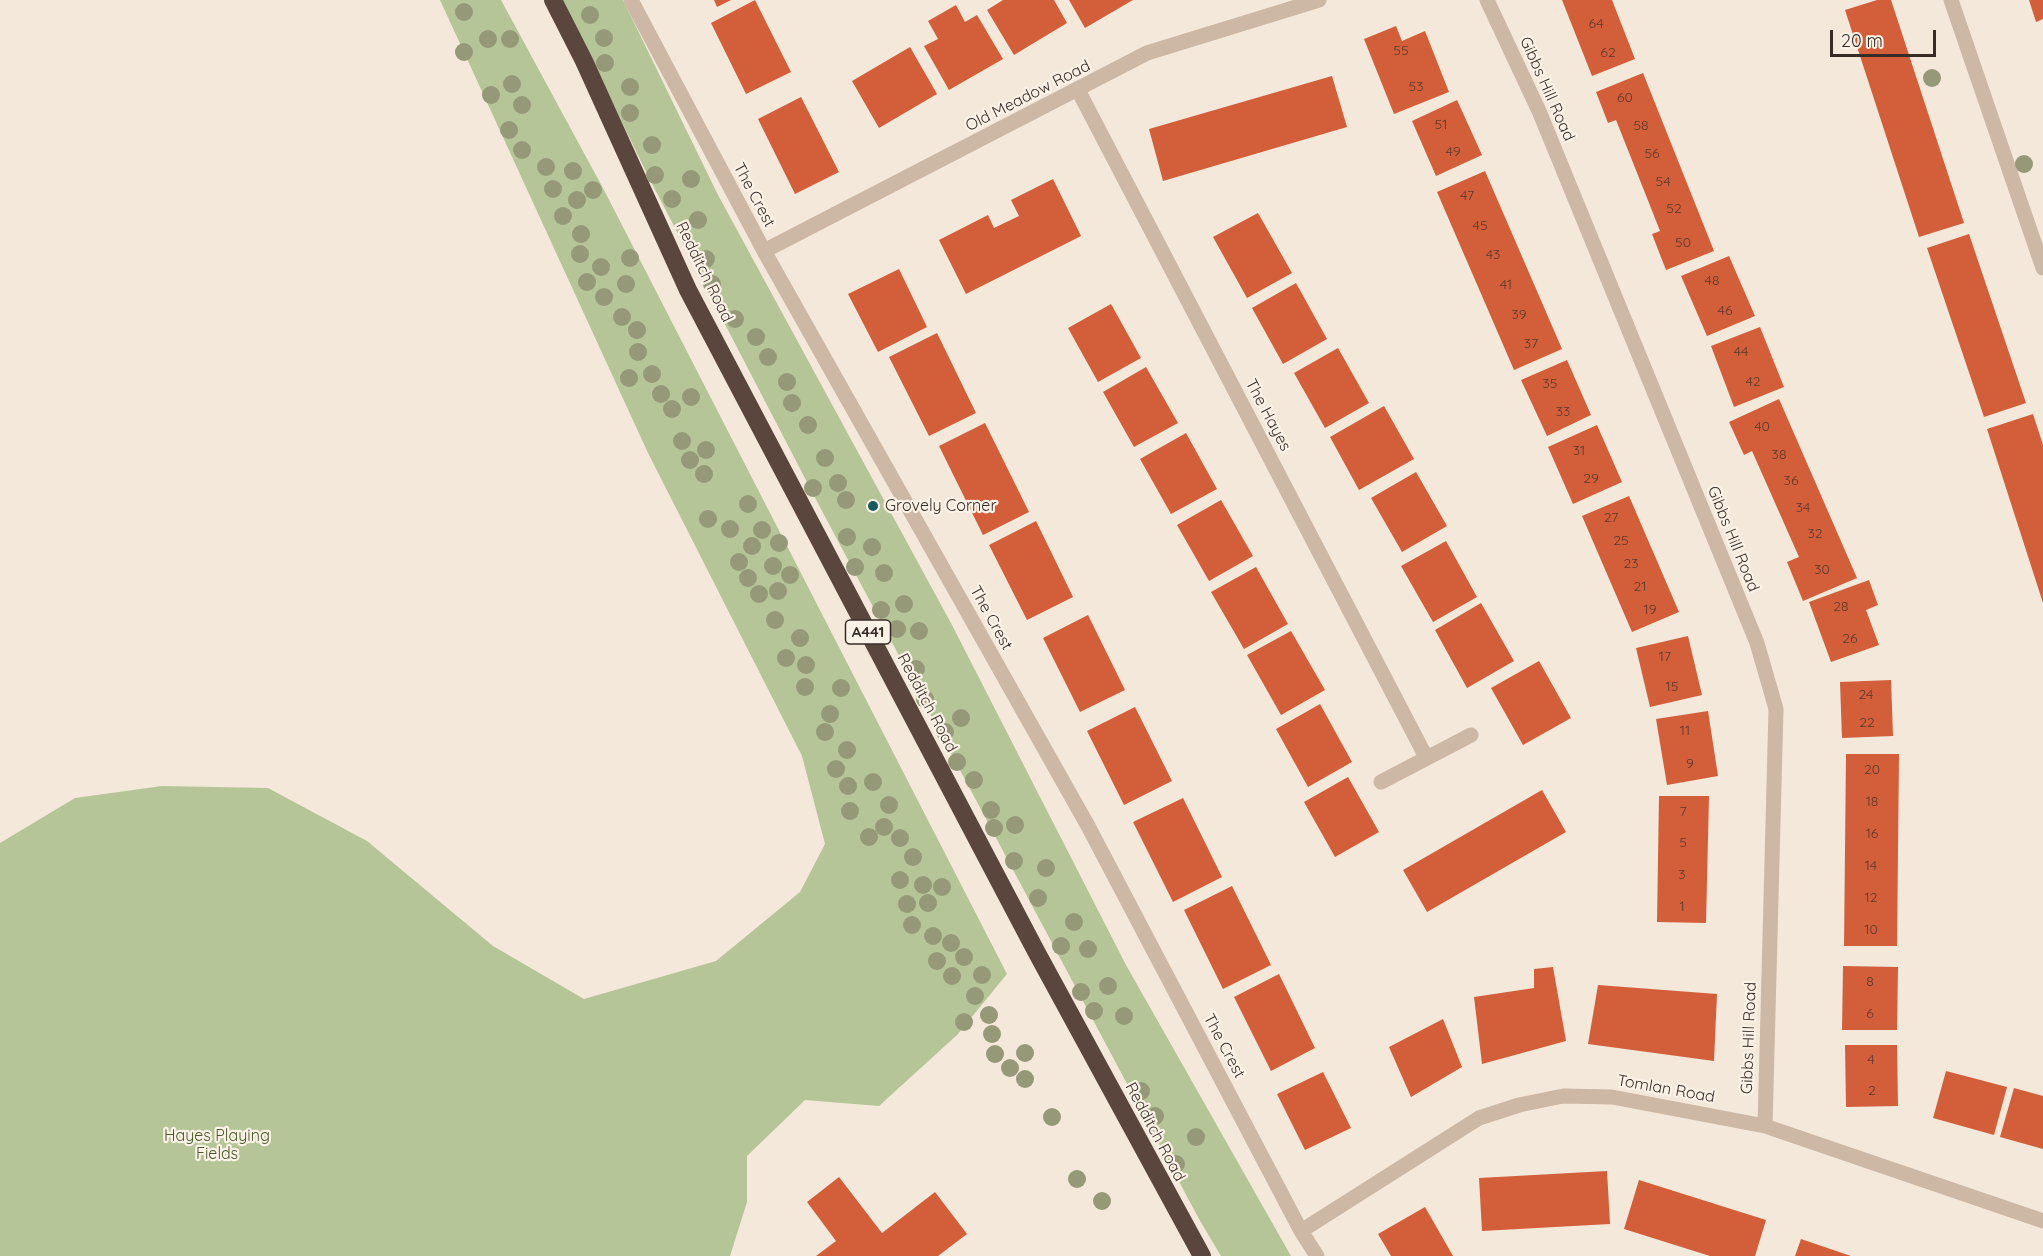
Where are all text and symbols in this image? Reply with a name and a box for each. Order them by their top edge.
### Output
house number: 64 [1588,16,1604,32]
scale bar [1833,18,1940,56]
text: 20 m [1841,29,1883,52]
street label: Gibbs Hill Road [1515,34,1579,144]
house number: 55 [1393,43,1409,59]
house number: 62 [1600,45,1616,61]
street label: Old Meadow Road [962,56,1094,136]
house number: 53 [1409,79,1423,95]
house number: 60 [1617,90,1633,106]
house number: 51 [1435,117,1447,133]
house number: 58 [1633,118,1649,134]
house number: 49 [1446,144,1460,160]
house number: 56 [1644,146,1660,162]
street label: The Crest [729,159,779,231]
house number: 54 [1655,174,1671,190]
house number: 47 [1460,188,1474,204]
house number: 52 [1666,201,1682,217]
house number: 45 [1472,218,1488,234]
street label: Redditch Road [671,219,737,325]
house number: 50 [1675,235,1691,251]
house number: 43 [1486,247,1500,263]
house number: 48 [1705,273,1719,289]
house number: 41 [1500,277,1512,293]
house number: 46 [1718,303,1732,319]
house number: 39 [1511,307,1527,323]
house number: 37 [1524,336,1538,352]
house number: 44 [1734,344,1748,360]
house number: 42 [1745,374,1761,390]
street label: The Hayes [1241,376,1295,454]
house number: 35 [1543,376,1557,392]
house number: 33 [1556,404,1570,420]
house number: 40 [1754,419,1770,435]
house number: 31 [1573,443,1585,459]
house number: 38 [1772,447,1786,463]
house number: 29 [1583,471,1599,487]
house number: 36 [1784,473,1798,489]
street label: Gibbs Hill Road [1703,483,1763,595]
place label: Grovely Corner [885,496,997,516]
marker: Grovely Corner [866,499,880,513]
house number: 34 [1796,500,1810,516]
house number: 27 [1604,510,1618,526]
house number: 32 [1807,526,1823,542]
house number: 25 [1613,533,1629,549]
house number: 23 [1623,556,1639,572]
house number: 30 [1814,562,1830,578]
house number: 21 [1634,579,1646,595]
street label: The Crest [966,583,1016,653]
house number: 28 [1833,599,1849,615]
house number: 19 [1644,602,1656,618]
road number: A441 [846,620,890,644]
house number: 26 [1842,631,1858,647]
house number: 17 [1659,649,1671,665]
street label: Redditch Road [893,650,961,756]
house number: 15 [1666,679,1678,695]
house number: 24 [1859,687,1873,703]
house number: 22 [1859,715,1875,731]
house number: 11 [1680,723,1690,739]
house number: 9 [1686,756,1694,772]
house number: 20 [1864,762,1880,778]
house number: 18 [1866,794,1878,810]
house number: 7 [1679,804,1687,820]
house number: 16 [1866,826,1878,842]
house number: 5 [1679,835,1687,851]
house number: 14 [1865,858,1877,874]
house number: 3 [1678,867,1686,883]
house number: 12 [1865,890,1877,906]
house number: 1 [1679,899,1685,915]
house number: 10 [1864,922,1878,938]
house number: 8 [1866,974,1874,990]
street label: Gibbs Hill Road [1737,982,1761,1094]
house number: 6 [1866,1006,1874,1022]
street label: The Crest [1199,1010,1249,1082]
house number: 4 [1867,1052,1875,1068]
street label: Tomlan Road [1616,1071,1716,1107]
street label: Redditch Road [1121,1079,1189,1185]
house number: 2 [1868,1083,1876,1099]
park label: Hayes Playing Fields [164,1126,270,1164]

